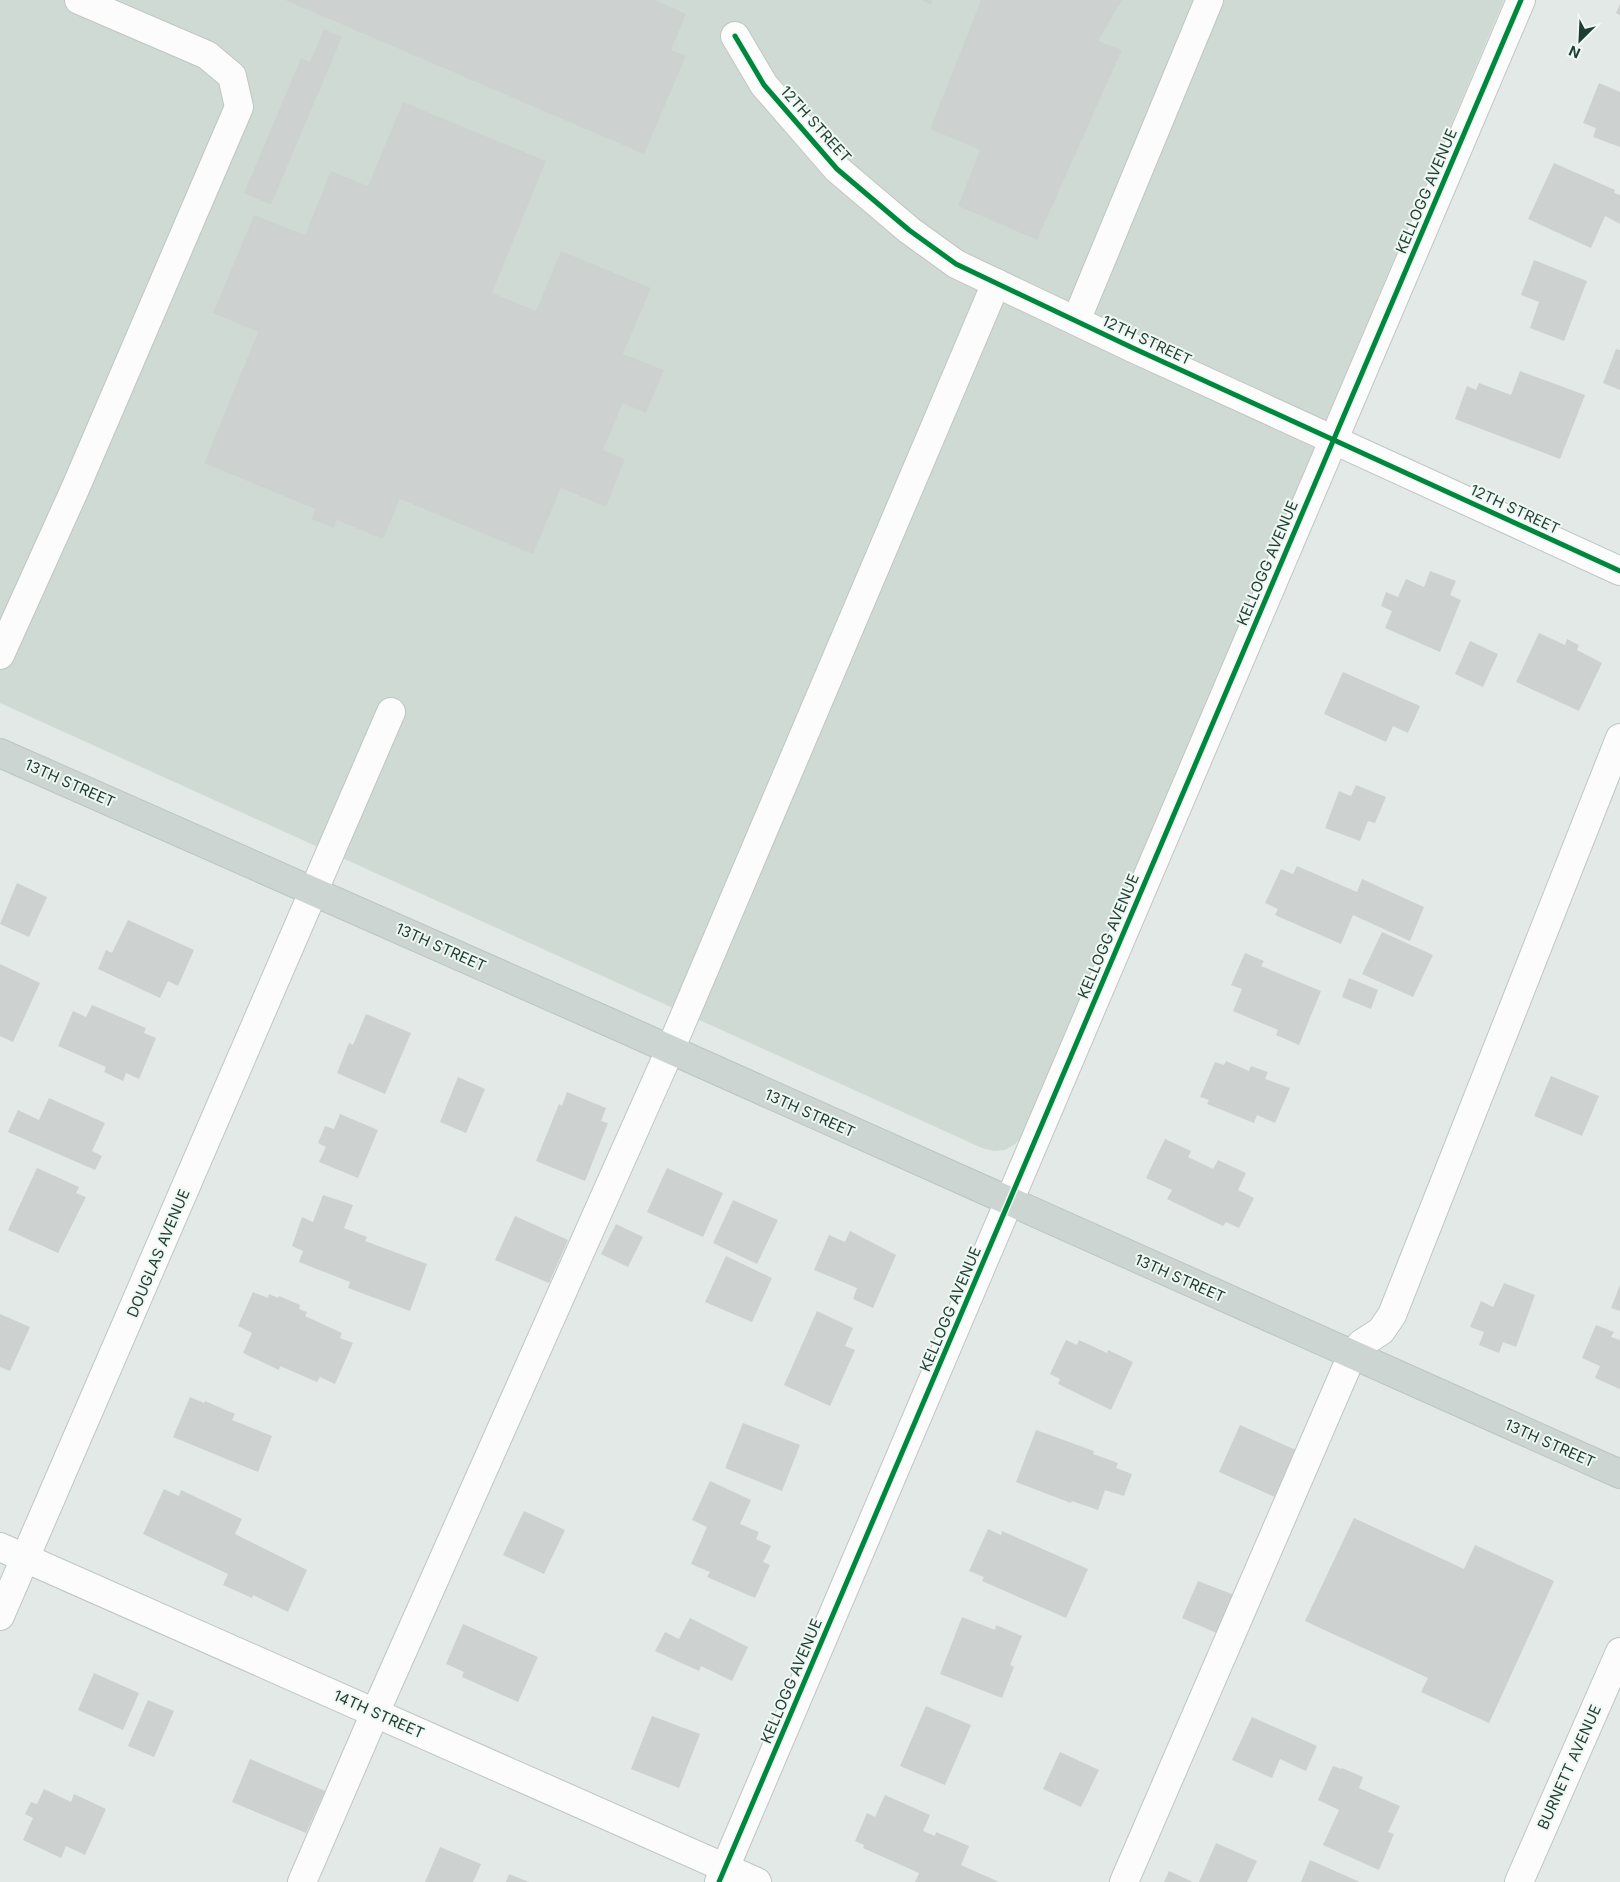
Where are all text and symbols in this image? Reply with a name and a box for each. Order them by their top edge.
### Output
north arrow [1555,15,1605,65]
text: N [1566,42,1583,62]
street label: 12TH STREET [776,82,856,166]
street label: KELLOGG AVENUE [1391,126,1461,256]
street label: 12TH STREET [1099,311,1195,369]
street label: 12TH STREET [1467,480,1563,538]
street label: KELLOGG AVENUE [1232,498,1302,628]
street label: 13TH STREET [22,755,118,811]
street label: KELLOGG AVENUE [1073,871,1143,1001]
street label: 13TH STREET [393,919,489,975]
street label: 13TH STREET [762,1085,858,1141]
street label: DOUGLAS AVENUE [122,1186,194,1320]
street label: KELLOGG AVENUE [915,1244,985,1374]
street label: 13TH STREET [1132,1250,1228,1306]
street label: 13TH STREET [1502,1415,1598,1471]
street label: KELLOGG AVENUE [756,1616,826,1746]
street label: 14TH STREET [331,1685,427,1743]
street label: BURNETT AVENUE [1533,1702,1605,1832]

